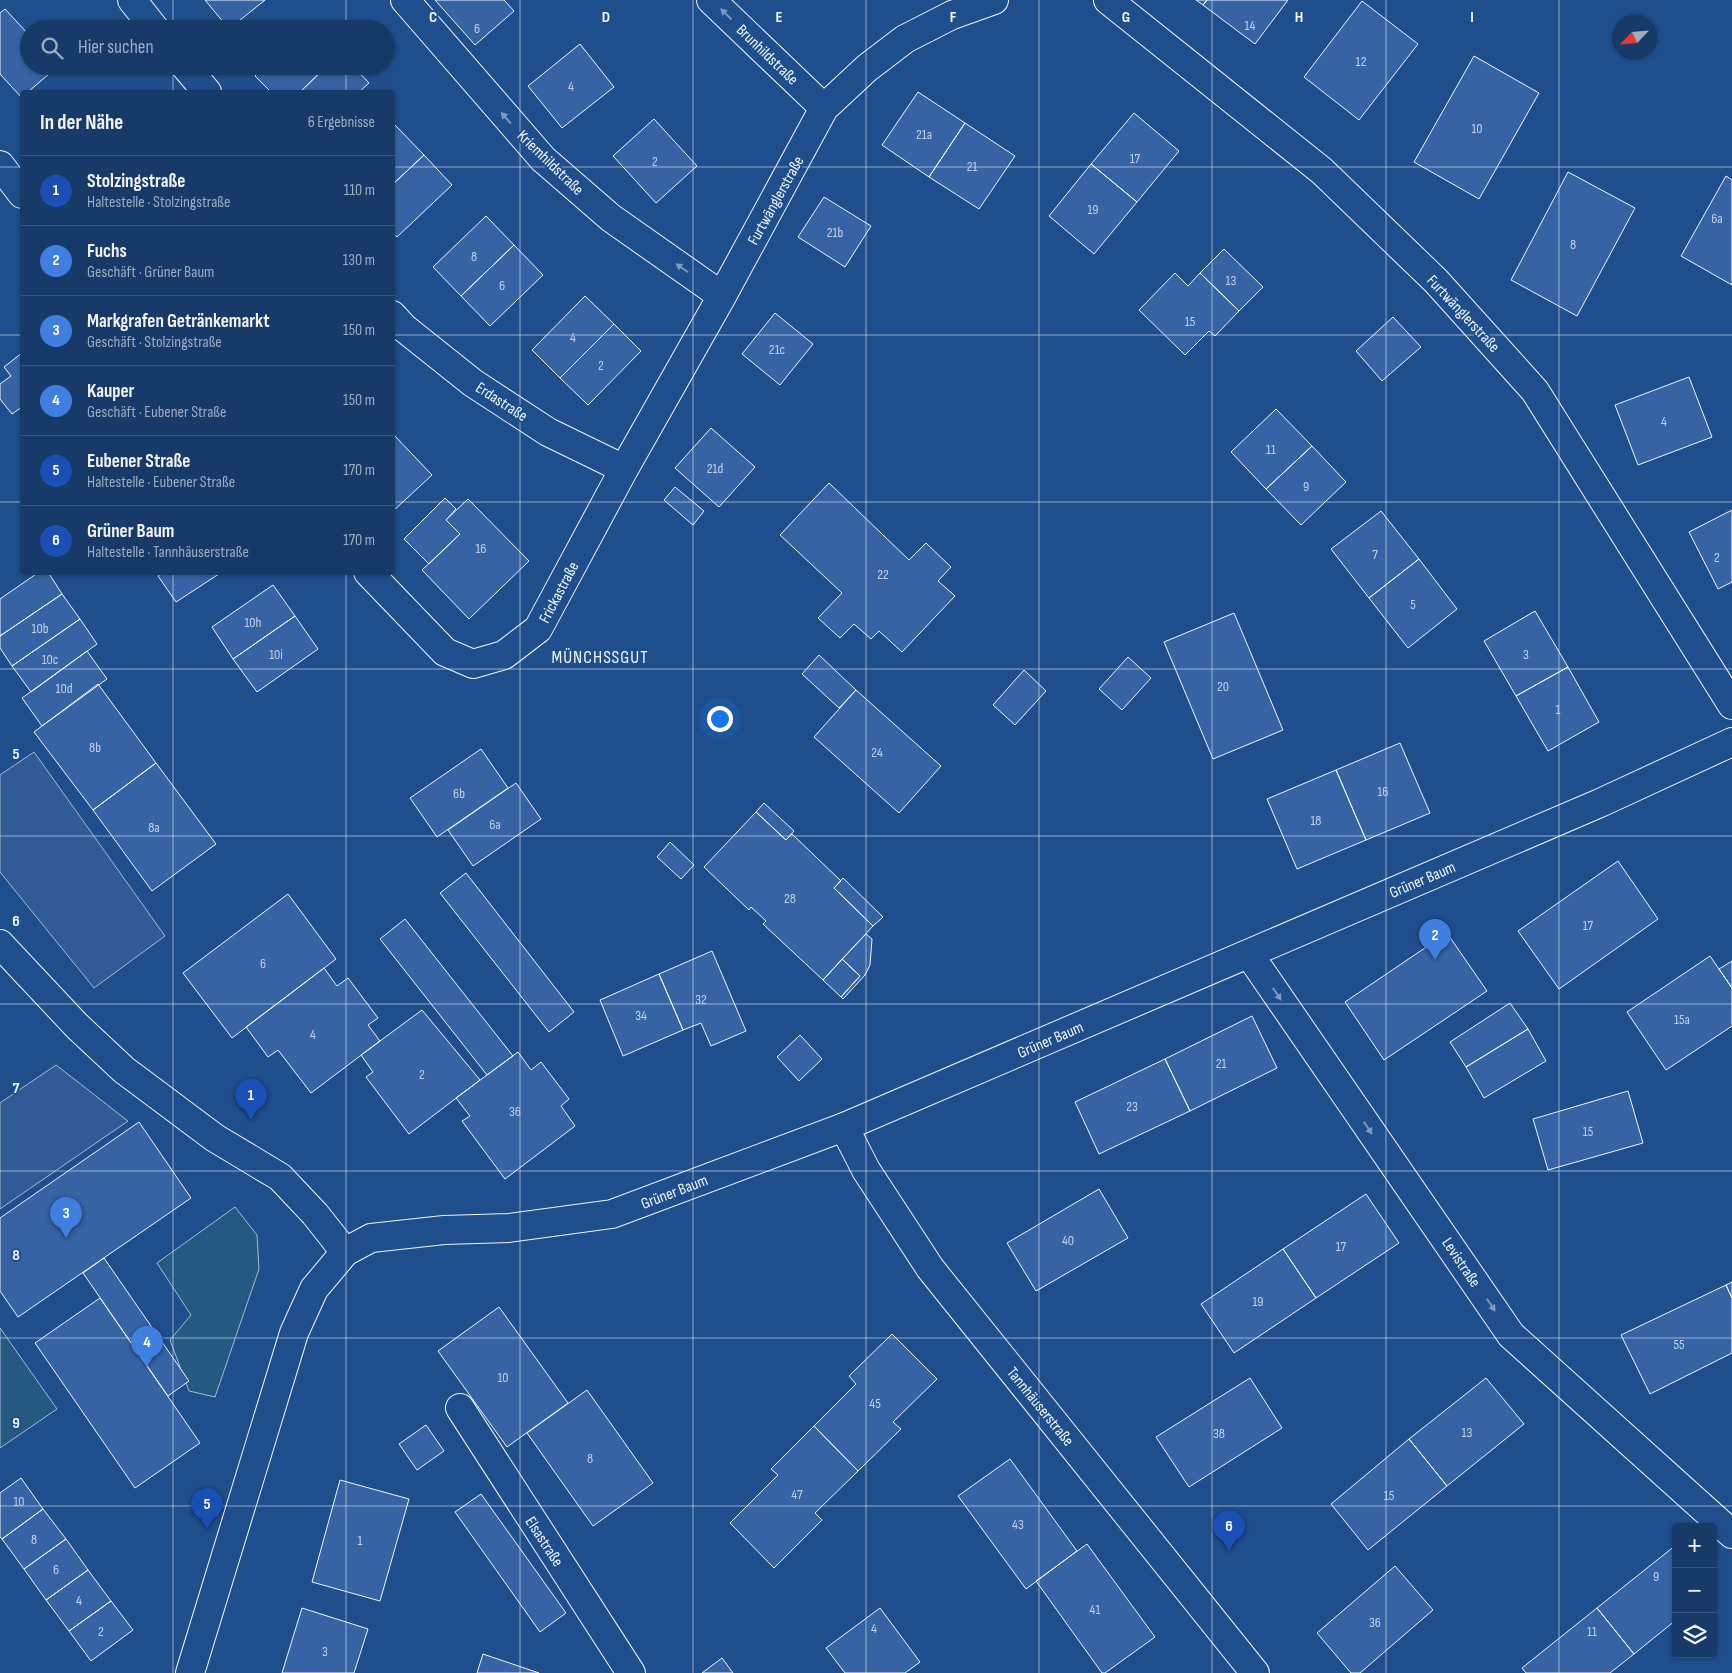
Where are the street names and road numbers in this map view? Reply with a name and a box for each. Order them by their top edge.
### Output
street label: Brunhildstraße [732,21,802,89]
street label: Kriemhildstraße [513,127,587,199]
street label: Furtwänglerstraße [744,153,809,248]
street label: Furtwänglerstraße [1422,271,1503,357]
street label: Erdastraße [472,378,531,426]
street label: Frickastraße [535,559,583,627]
street label: Grüner Baum [1387,858,1459,903]
street label: Grüner Baum [1015,1018,1087,1063]
street label: Grüner Baum [638,1171,711,1214]
street label: Levistraße [1437,1235,1484,1291]
street label: Tannhäuserstraße [1002,1364,1077,1450]
street label: Elsastraße [521,1513,567,1570]

